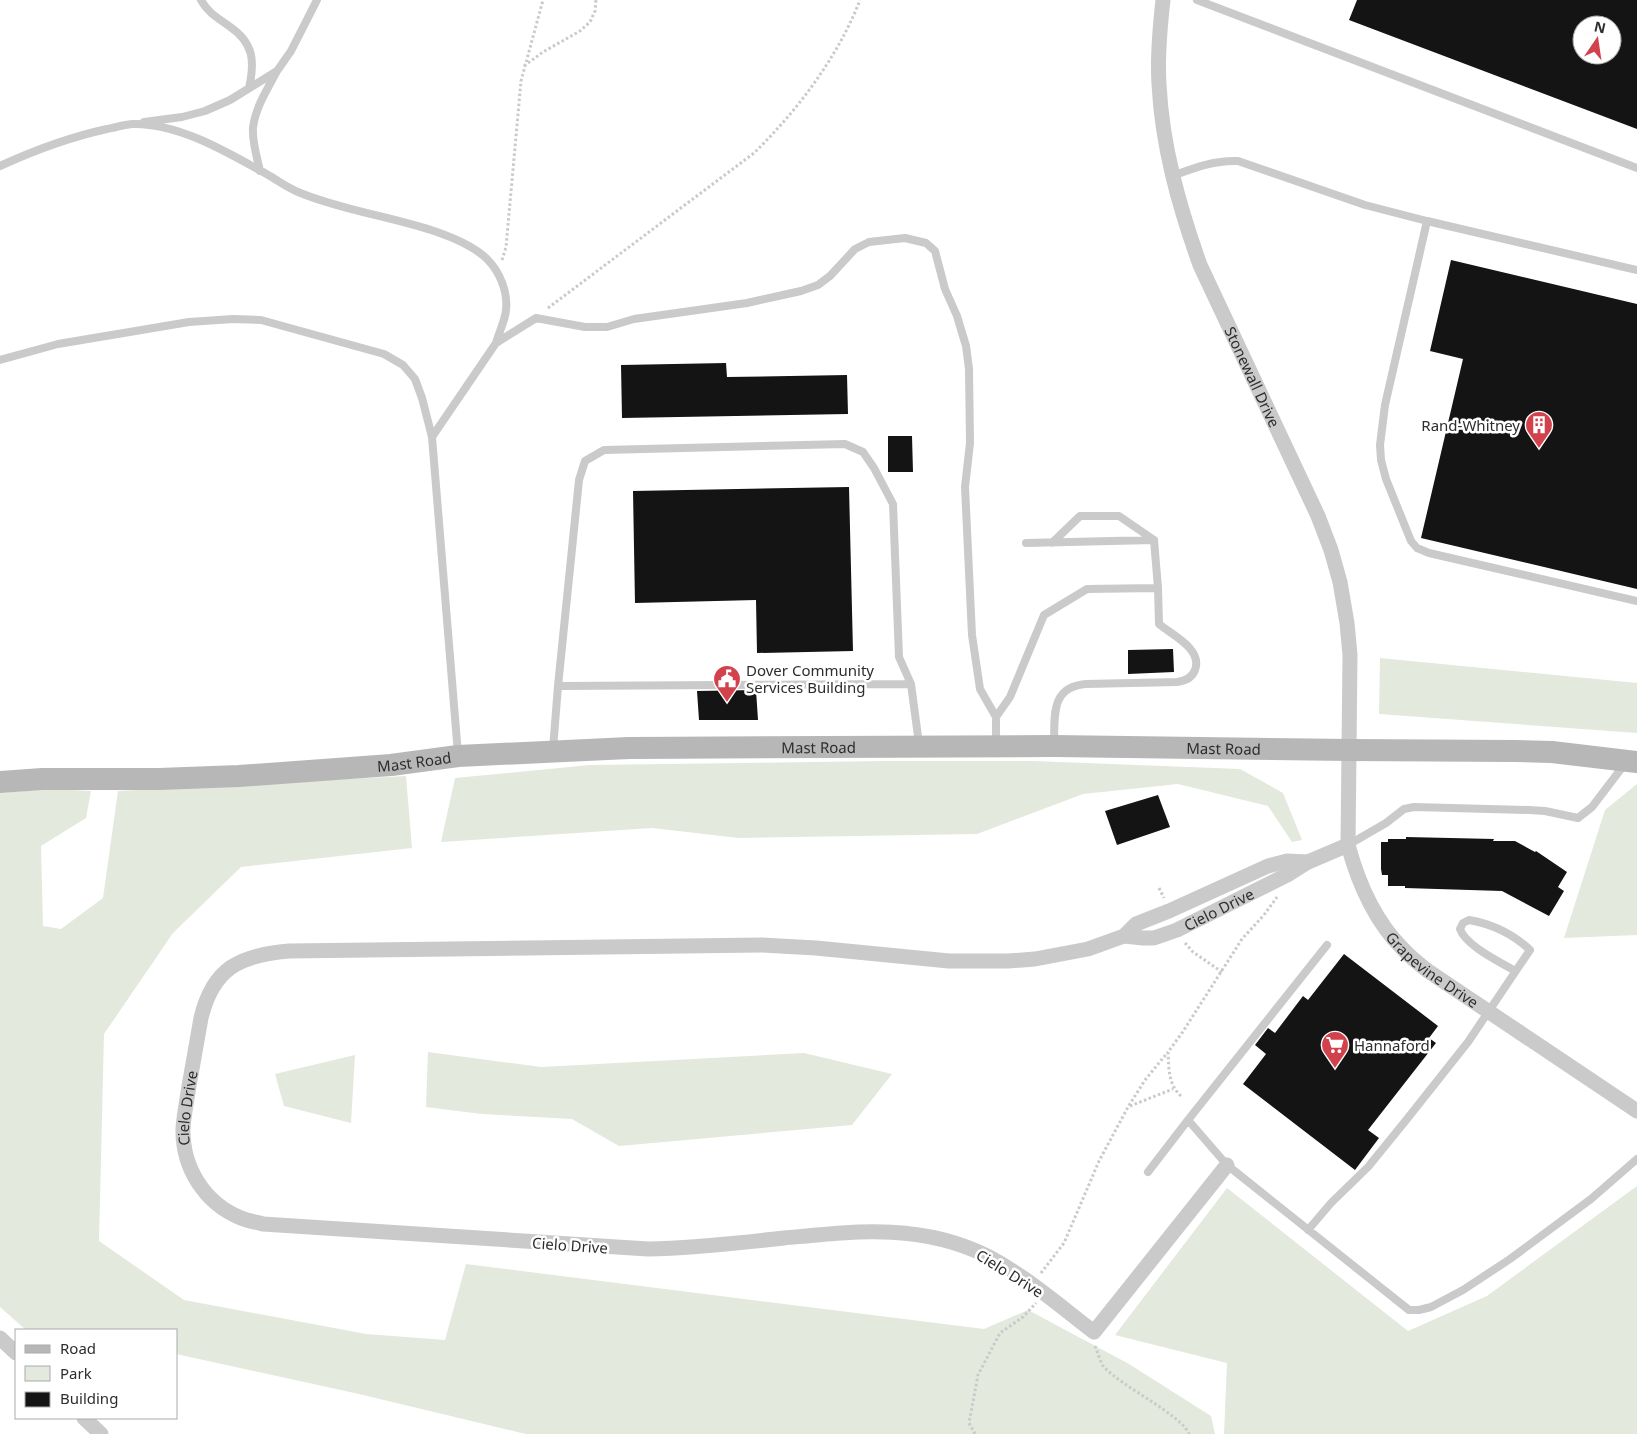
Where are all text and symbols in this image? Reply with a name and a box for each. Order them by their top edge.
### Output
north arrow [1572,15,1622,65]
text: N [1592,16,1608,37]
street label: Stonewall Drive [1220,323,1285,430]
building icon: Rand-Whitney [1524,410,1554,449]
place label: Rand-Whitney [1421,415,1520,435]
place label: Dover Community Services Building [746,660,874,697]
public building icon: Dover Community Services Building [712,664,742,703]
street label: Mast Road [781,737,856,757]
street label: Mast Road [1186,738,1261,759]
street label: Mast Road [376,747,453,776]
street label: Cielo Drive [1180,883,1257,935]
street label: Grapevine Drive [1382,927,1483,1012]
supermarket icon: Hannaford [1320,1030,1350,1069]
place label: Hannaford [1354,1035,1430,1055]
street label: Cielo Drive [173,1069,202,1147]
street label: Cielo Drive [532,1232,608,1258]
street label: Cielo Drive [973,1244,1047,1302]
legend [15,1329,178,1419]
text: Road [60,1338,96,1358]
text: Park [60,1363,92,1383]
text: Building [60,1388,118,1408]

